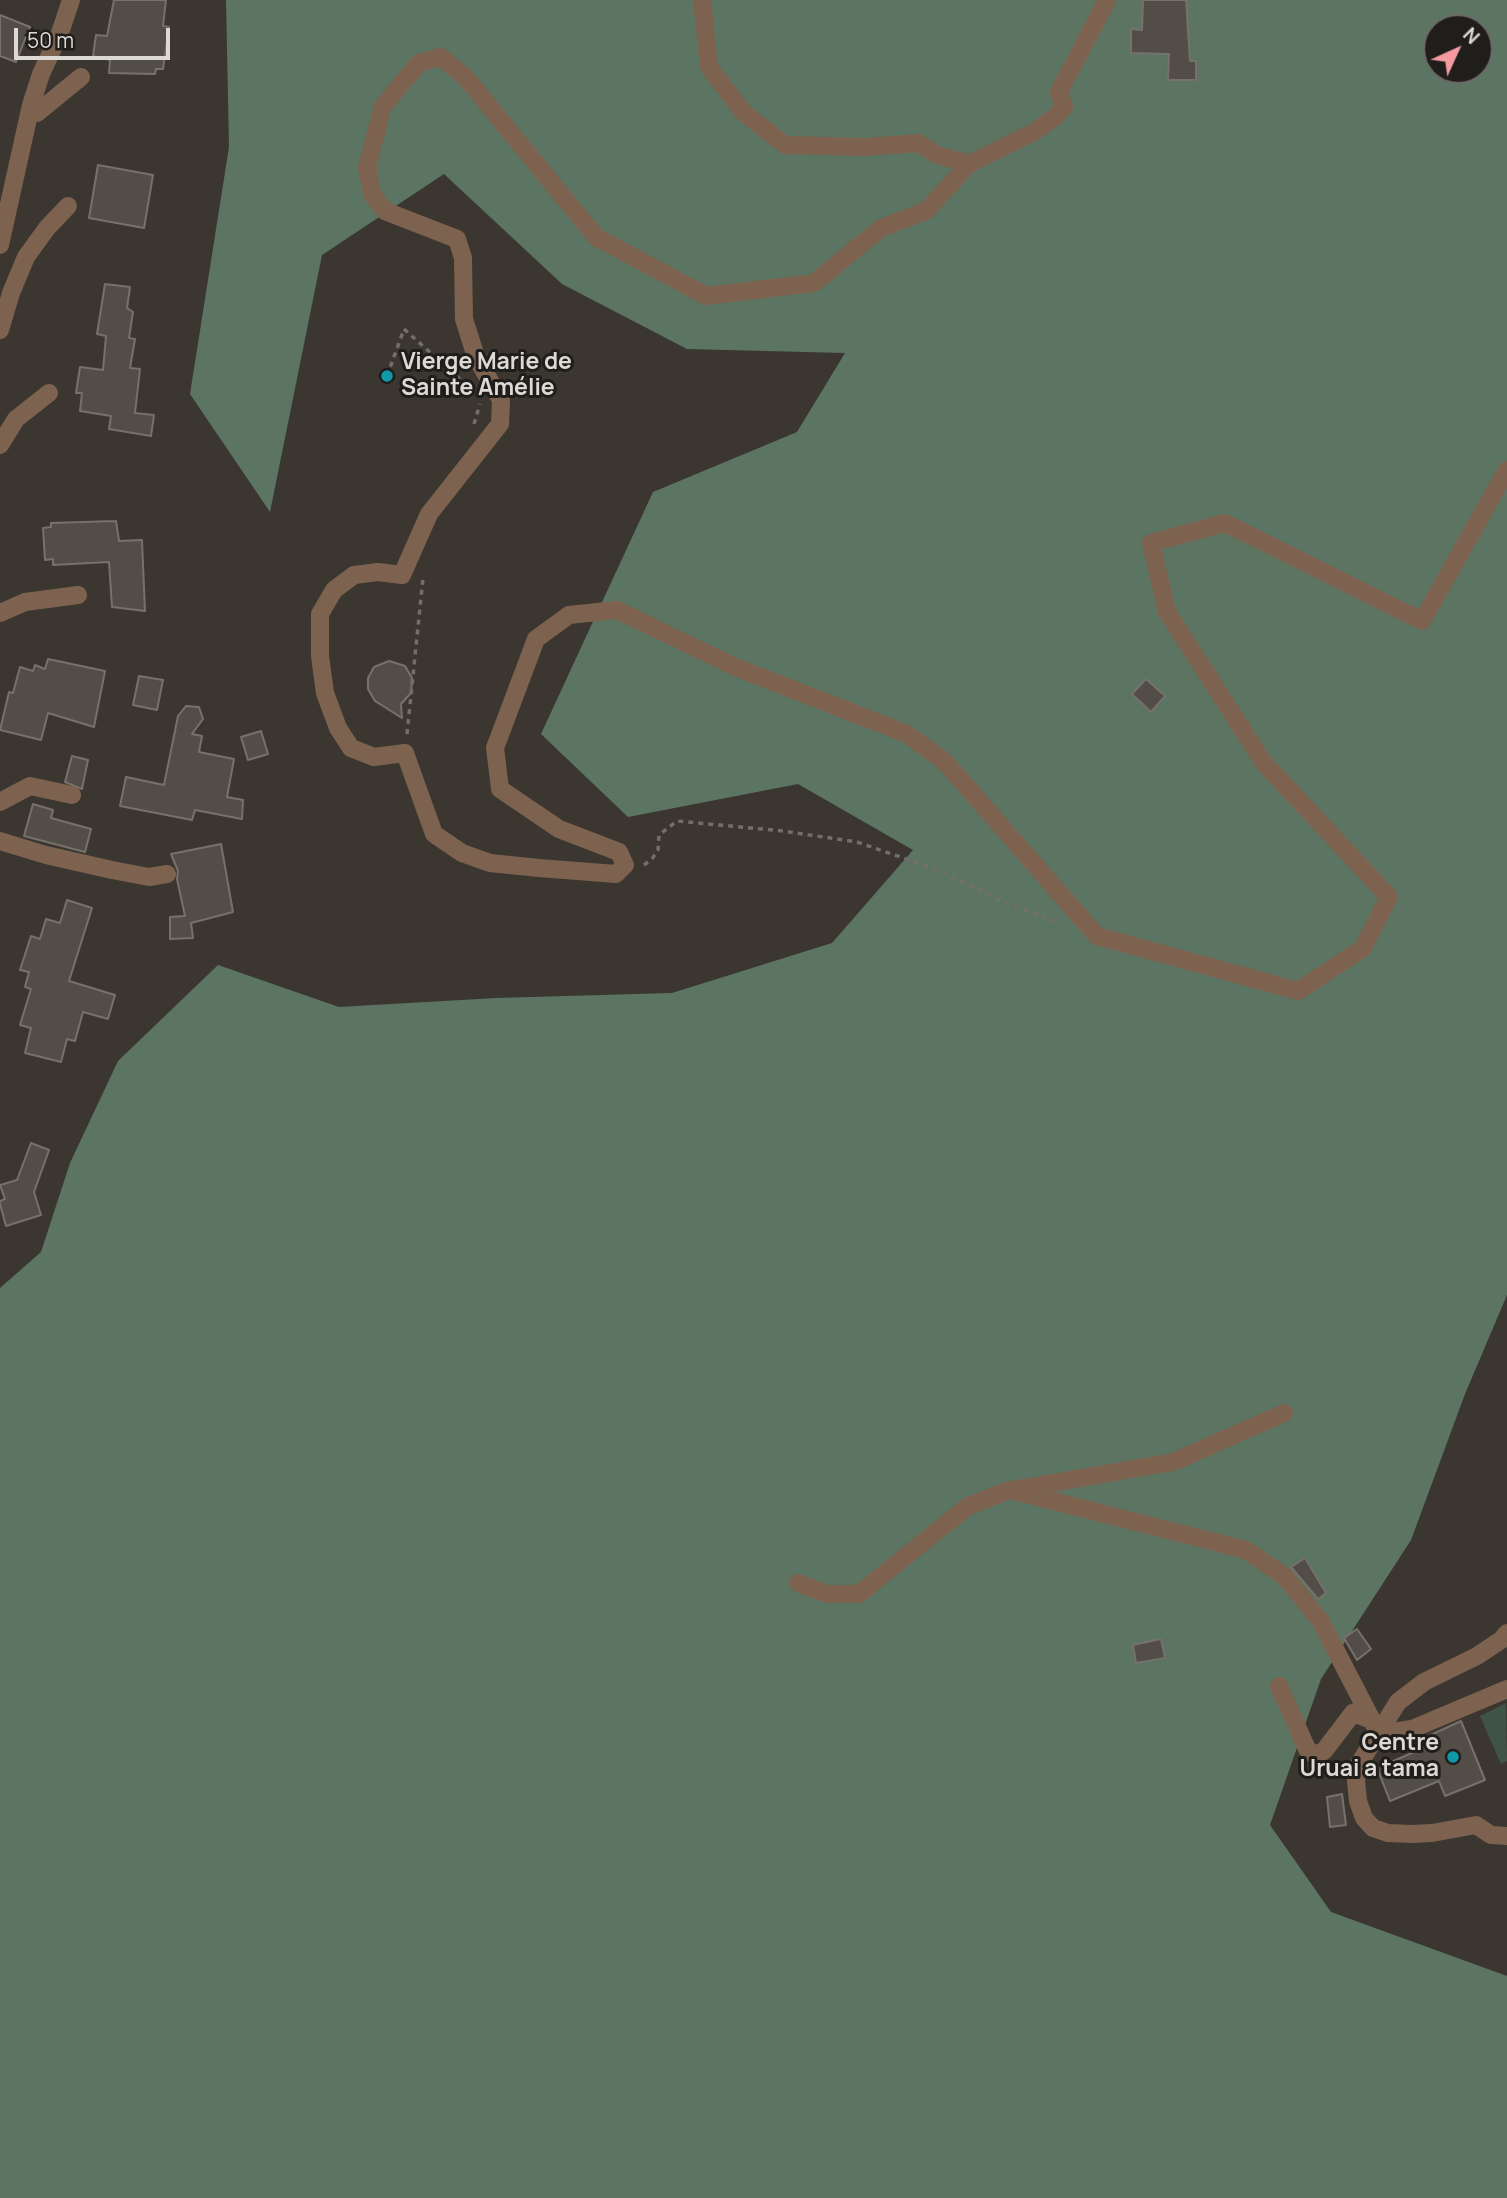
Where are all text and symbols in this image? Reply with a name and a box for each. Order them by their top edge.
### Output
scale bar [18,14,173,58]
north arrow [1423,14,1493,84]
text: N [1457,22,1485,50]
text: 50 m [27,26,74,54]
place label: Vierge Marie de Sainte Amélie [401,349,572,403]
marker: Vierge Marie de Sainte Amélie [379,368,395,384]
place label: Centre Uruai a tama [1300,1730,1439,1784]
marker: Centre Uruai a tama [1445,1749,1461,1765]

